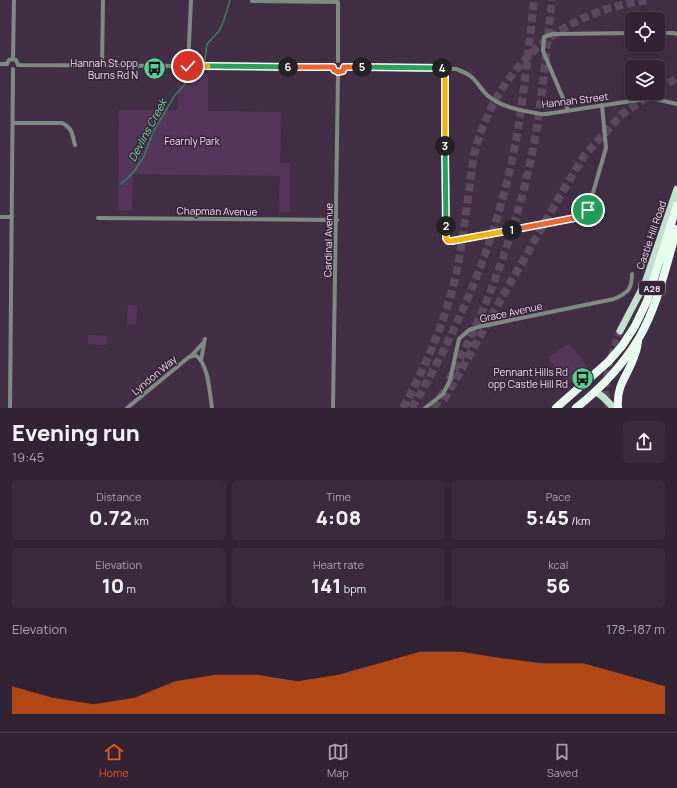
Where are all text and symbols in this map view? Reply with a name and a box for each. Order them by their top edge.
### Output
map controls [625,12,665,100]
button: locate [625,12,665,52]
pin [171,49,205,83]
icon: check [177,55,199,77]
place label: Hannah St opp Burns Rd N [70,56,138,82]
bus stop icon: Hannah St opp Burns Rd N [141,56,167,82]
pin: 6 [278,57,298,77]
pin: 5 [352,57,372,77]
pin: 4 [432,58,452,78]
text: 6 [285,59,291,74]
text: 5 [359,59,365,74]
text: 4 [439,60,445,75]
button: layers [625,60,665,100]
street label: Hannah Street [541,89,609,111]
water label: Devlins Creek [124,95,171,164]
park label: Fearnly Park [164,134,221,148]
pin: 3 [435,136,455,156]
text: 3 [442,138,448,153]
pin [571,193,605,227]
icon: arrive [577,199,599,221]
street label: Castle Hill Road [633,199,669,271]
street label: Cardinal Avenue [320,202,336,277]
street label: Chapman Avenue [176,203,258,219]
pin: 2 [436,216,456,236]
text: 2 [443,218,449,233]
pin: 1 [502,220,522,240]
text: 1 [510,222,514,237]
road number: A28 [639,281,665,295]
street label: Grace Avenue [478,299,544,325]
street label: Lyndon Way [128,351,180,398]
place label: Pennant Hills Rd opp Castle Hill Rd [488,365,568,391]
bus stop icon: Pennant Hills Rd opp Castle Hill Rd [570,365,596,391]
text: Evening run [12,418,140,448]
button: share [623,421,665,463]
text: 19:45 [12,448,44,466]
text: Distance [96,489,141,504]
text: Time [326,489,351,504]
text: Pace [546,489,571,504]
text: 0.72 [89,504,132,531]
text: 4:08 [316,504,361,531]
text: 5:45 [526,504,569,531]
text: km [132,513,149,528]
text: /km [569,513,590,528]
text: Elevation [96,557,142,572]
text: Heart rate [313,557,364,572]
text: kcal [548,557,568,572]
text: 10 [102,572,124,599]
text: 141 [311,572,341,599]
text: 56 [546,572,570,599]
text: m [124,581,136,596]
text: bpm [341,581,366,596]
text: Elevation [12,620,67,638]
text: 178–187 m [606,620,665,638]
tab: Home [99,741,129,780]
tab: Map [327,741,349,780]
tab: Saved [547,741,578,780]

